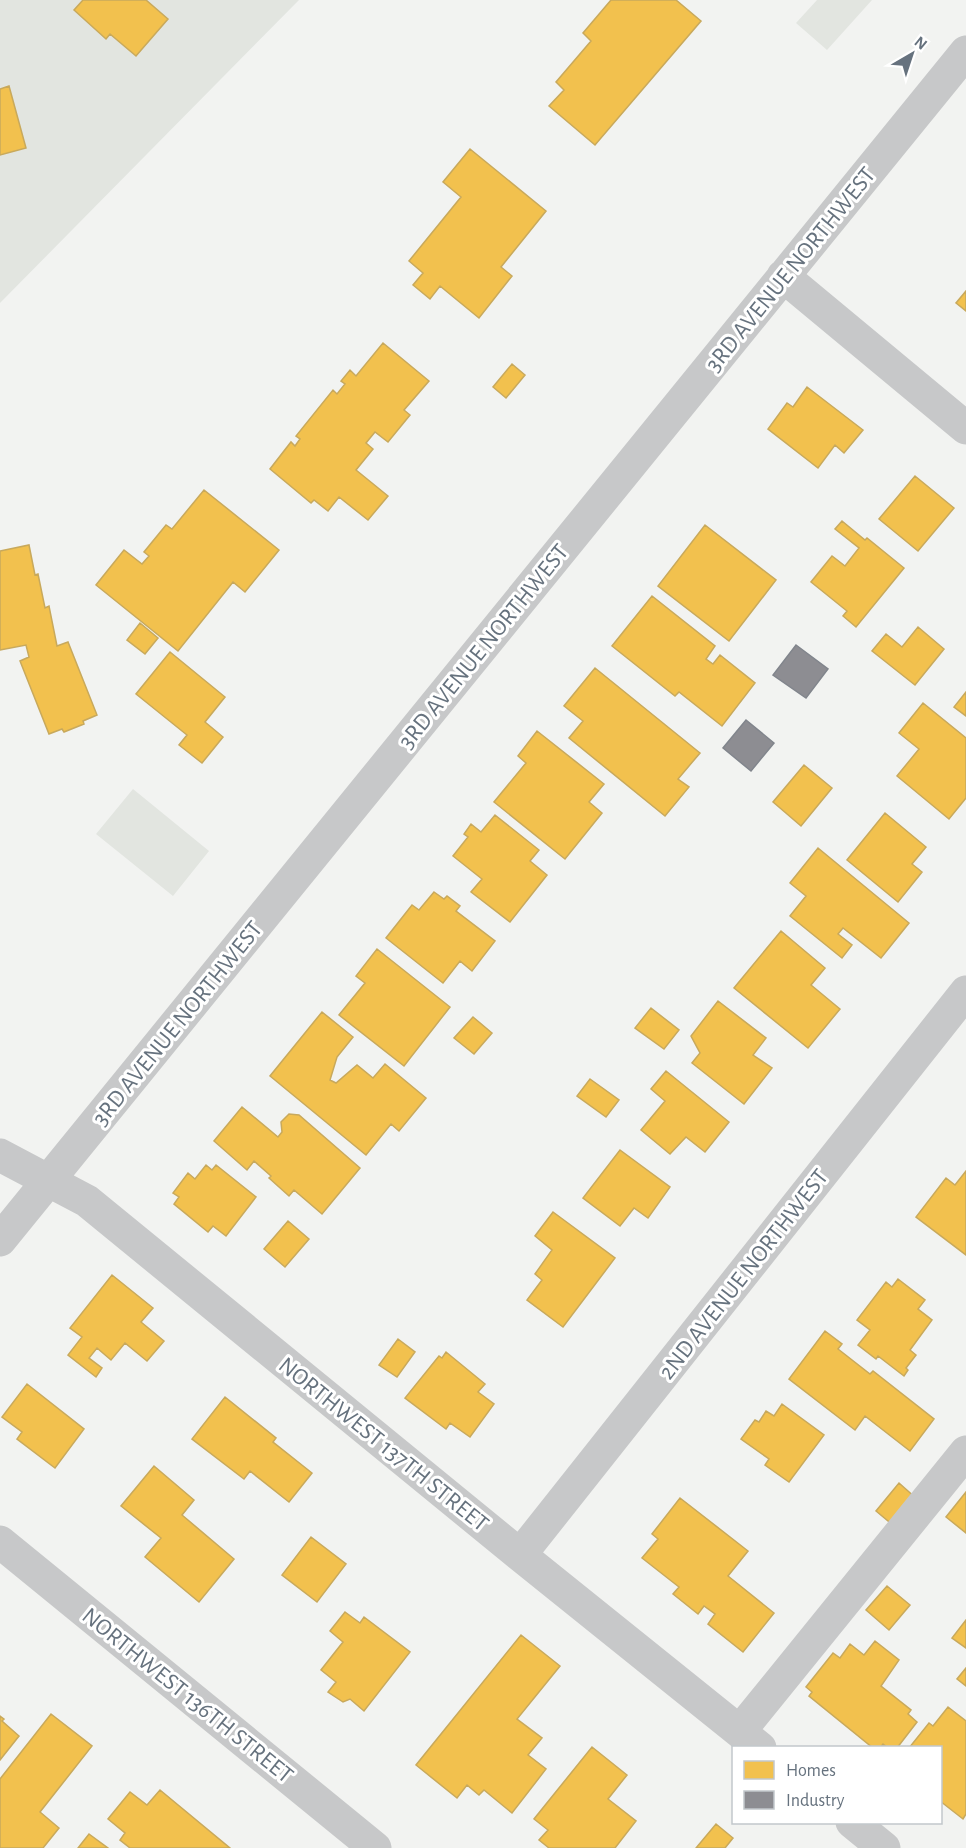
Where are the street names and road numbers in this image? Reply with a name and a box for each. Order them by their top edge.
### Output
street label: 3RD AVENUE NORTHWEST [701,163,881,376]
street label: 3RD AVENUE NORTHWEST [394,540,574,753]
street label: 3RD AVENUE NORTHWEST [88,917,268,1130]
street label: 2ND AVENUE NORTHWEST [655,1165,833,1384]
street label: NORTHWEST 137TH STREET [274,1353,493,1537]
street label: NORTHWEST 136TH STREET [77,1604,298,1788]

